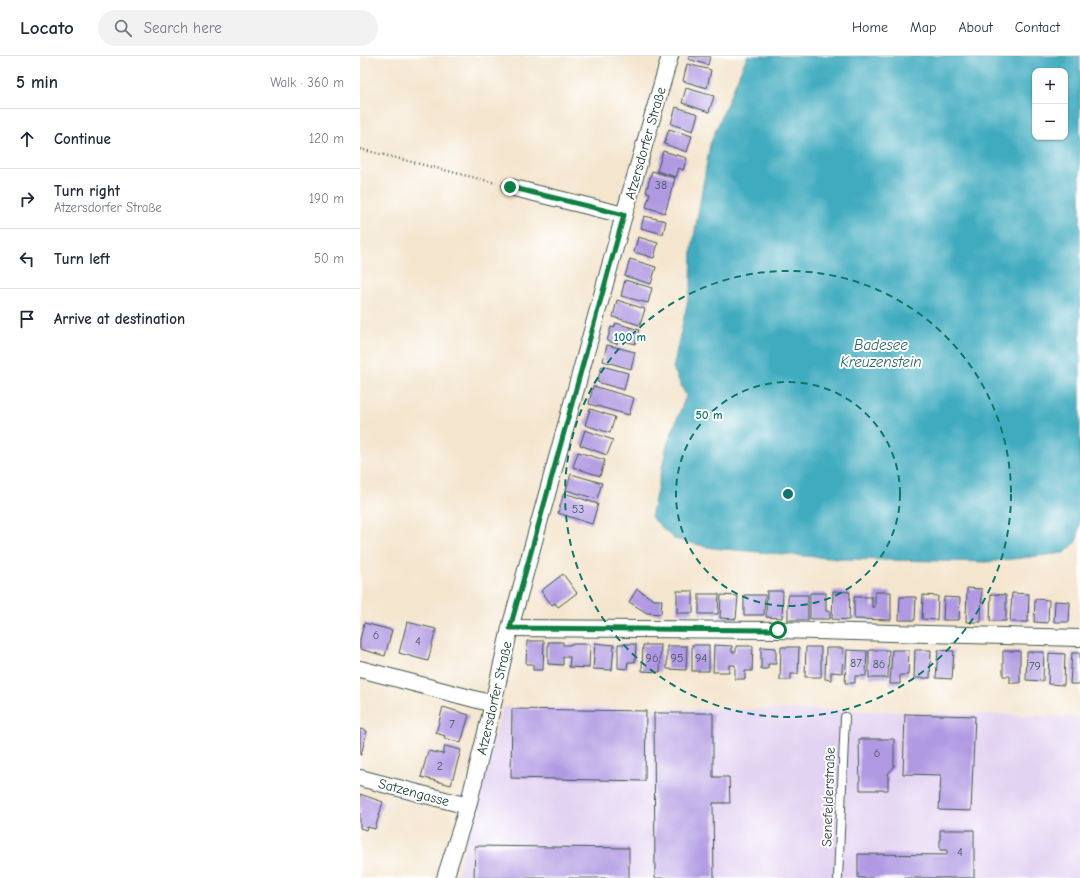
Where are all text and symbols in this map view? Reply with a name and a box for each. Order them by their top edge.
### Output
search box [98,10,378,46]
text: Locato [20,17,74,39]
icon: search [112,17,134,39]
text: Search here [144,19,222,37]
text: Home [852,19,888,36]
text: Map [910,19,936,36]
text: About [958,19,993,36]
text: Contact [1015,19,1060,36]
map controls [1032,68,1068,140]
button: + [1032,68,1068,104]
text: 5 min [16,73,58,92]
text: Walk · 360 m [270,75,344,90]
street label: Atzersdorfer Straße [621,85,670,201]
button: − [1032,104,1068,140]
icon: ahead [16,128,38,150]
text: Continue [54,130,111,148]
text: 120 m [309,131,344,146]
route end [501,178,519,196]
house number: 38 [655,178,667,192]
text: Turn right [54,182,120,200]
icon: right [16,188,38,210]
text: 190 m [309,191,344,206]
text: Atzersdorfer Straße [54,200,162,215]
icon: left [16,248,38,270]
text: Turn left [54,250,110,268]
text: 50 m [314,251,344,266]
icon: arrive [16,308,38,330]
text: Arrive at destination [54,310,185,328]
text: 100 m [614,330,646,344]
water label: Badesee Kreuzenstein [840,336,922,371]
text: 50 m [695,408,723,422]
centre of rings [781,487,795,501]
house number: 53 [572,502,584,516]
route start [769,621,787,639]
house number: 6 [373,628,379,642]
house number: 4 [415,634,421,648]
street label: Atzersdorfer Straße [473,640,516,757]
house number: 96 [646,651,658,665]
house number: 95 [671,651,683,665]
house number: 94 [695,651,707,665]
house number: 87 [850,656,862,670]
house number: 86 [873,657,885,671]
house number: 79 [1029,659,1041,673]
house number: 7 [449,717,455,731]
house number: 6 [874,746,880,760]
street label: Senefelderstraße [818,747,839,847]
house number: 2 [437,759,443,773]
street label: Satzengasse [377,775,451,810]
house number: 4 [957,845,963,859]

